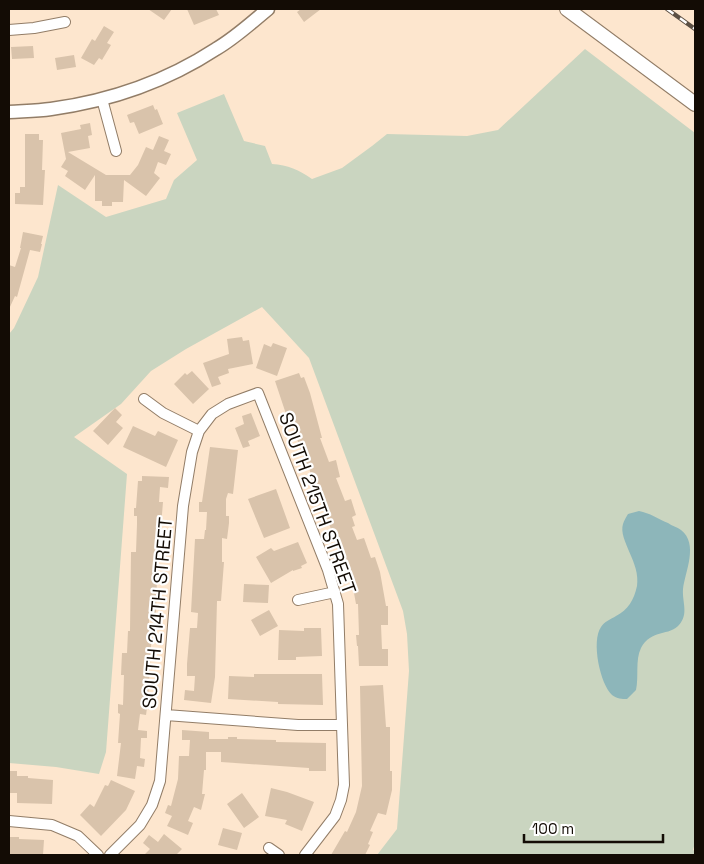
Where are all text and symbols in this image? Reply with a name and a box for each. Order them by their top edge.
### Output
street label: SOUTH 215TH STREET [273,409,362,597]
street label: SOUTH 214TH STREET [137,516,178,710]
scale bar [524,812,663,844]
text: 100 m [532,819,574,838]

